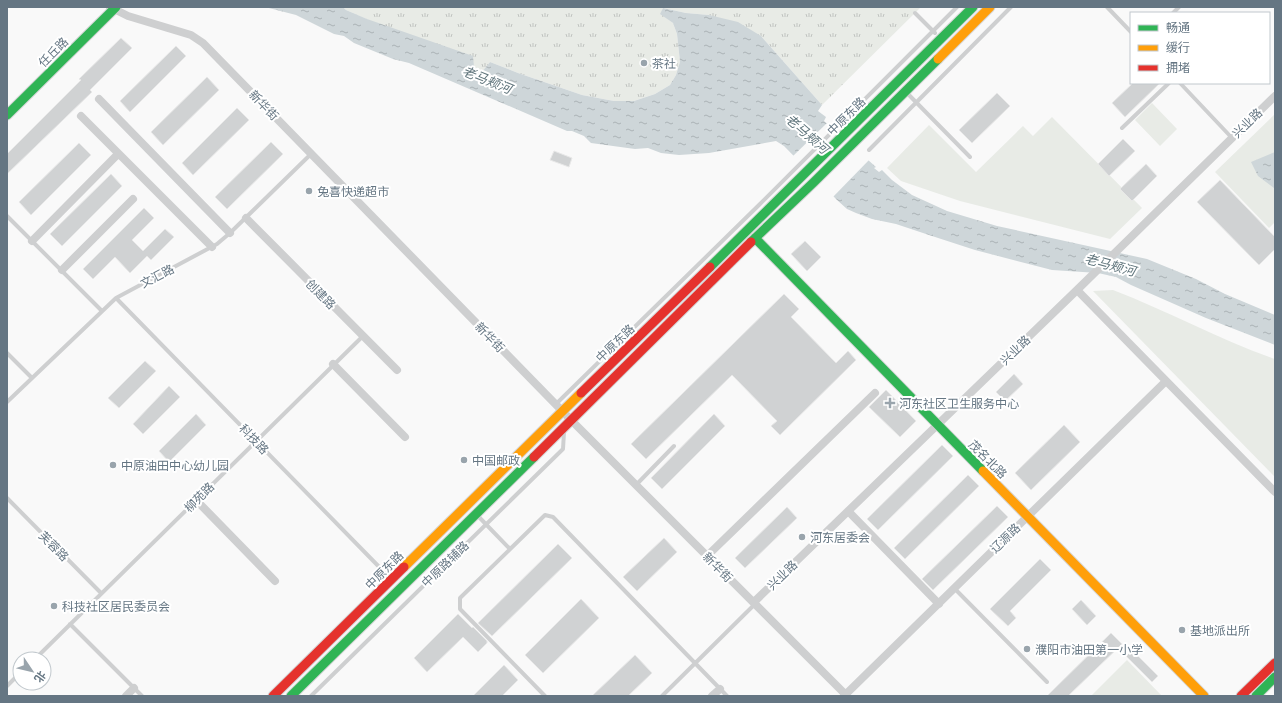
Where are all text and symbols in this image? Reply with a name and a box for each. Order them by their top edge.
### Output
legend [1130,12,1270,84]
text: 畅通 [1166,20,1190,35]
street label: 任丘路 [35,34,71,70]
text: 缓行 [1166,40,1190,55]
place label: 茶社 [652,56,676,71]
marker: 茶社 [639,58,649,68]
text: 拥堵 [1166,60,1190,75]
water label: 老马颊河 [460,62,517,99]
street label: 新华街 [246,87,282,123]
street label: 中原东路 [824,94,868,138]
street label: 兴业路 [1229,105,1265,141]
water label: 老马颊河 [782,111,834,159]
place label: 兔喜快递超市 [317,184,389,199]
marker: 兔喜快递超市 [304,186,314,196]
water label: 老马颊河 [1083,250,1140,281]
street label: 文汇路 [138,261,176,291]
street label: 创建路 [303,276,339,312]
street label: 新华街 [472,319,508,355]
street label: 中原东路 [593,321,637,365]
street label: 兴业路 [997,332,1033,368]
place label: 河东社区卫生服务中心 [899,396,1019,411]
marker: 河东社区卫生服务中心 [884,397,896,409]
street label: 科技路 [236,421,272,457]
street label: 茂名北路 [966,437,1010,481]
place label: 中国邮政 [472,453,520,468]
marker: 中国邮政 [459,455,469,465]
place label: 中原油田中心幼儿园 [121,458,229,473]
marker: 中原油田中心幼儿园 [108,460,118,470]
street label: 柳苑路 [181,479,217,515]
street label: 辽源路 [987,520,1023,556]
street label: 芙蓉路 [36,528,72,564]
place label: 河东居委会 [810,530,870,545]
marker: 河东居委会 [797,532,807,542]
street label: 中原路辅路 [418,538,472,590]
street label: 中原东路 [362,548,406,592]
street label: 新华街 [700,549,736,585]
street label: 兴业路 [764,557,800,593]
place label: 科技社区居民委员会 [62,599,170,614]
marker: 科技社区居民委员会 [49,601,59,611]
place label: 基地派出所 [1190,623,1250,638]
marker: 基地派出所 [1177,625,1187,635]
place label: 濮阳市油田第一小学 [1035,642,1143,657]
marker: 濮阳市油田第一小学 [1022,644,1032,654]
north arrow [12,651,52,691]
text: 北 [31,668,49,685]

